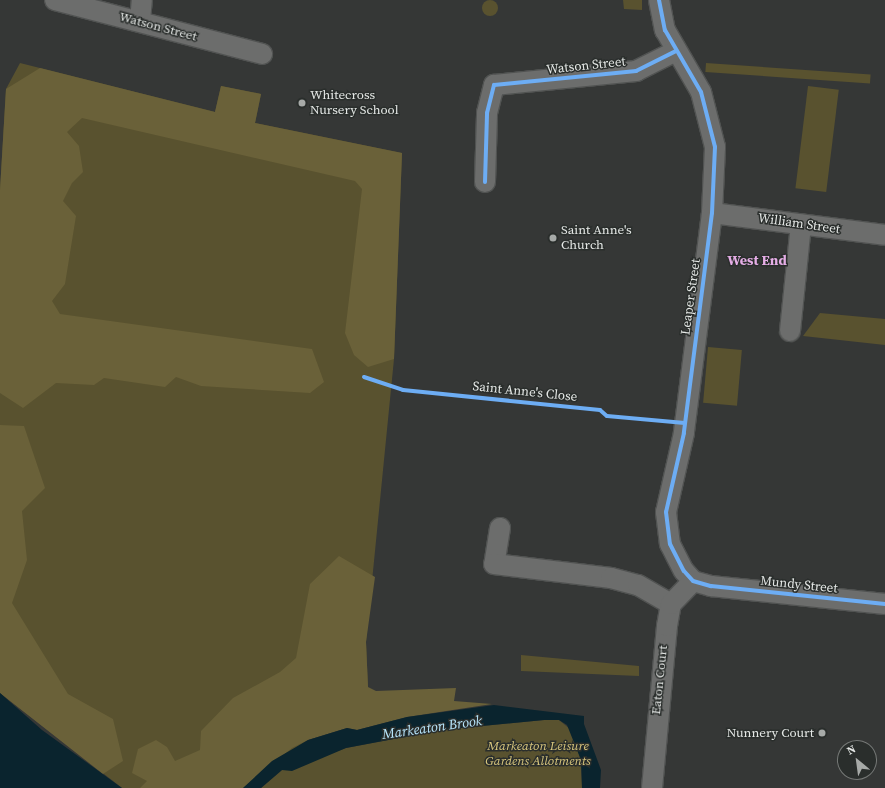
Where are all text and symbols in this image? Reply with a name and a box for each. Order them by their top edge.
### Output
street label: Watson Street [117,9,199,45]
street label: Watson Street [546,54,626,78]
place label: Whitecross Nursery School [310,88,399,119]
marker: Whitecross Nursery School [297,98,307,108]
street label: William Street [757,211,841,237]
place label: Saint Anne's Church [561,223,632,254]
marker: Saint Anne's Church [548,233,558,243]
district label: West End [727,252,787,268]
street label: Leaper Street [678,258,704,336]
street label: Saint Anne's Close [472,379,578,405]
street label: Mundy Street [760,573,838,597]
street label: Eaton Court [649,645,671,715]
water label: Markeaton Brook [381,712,483,742]
place label: Nunnery Court [727,725,814,741]
marker: Nunnery Court [817,728,827,738]
park label: Markeaton Leisure Gardens Allotments [485,739,591,770]
north arrow [837,740,877,780]
text: N [844,741,859,758]

